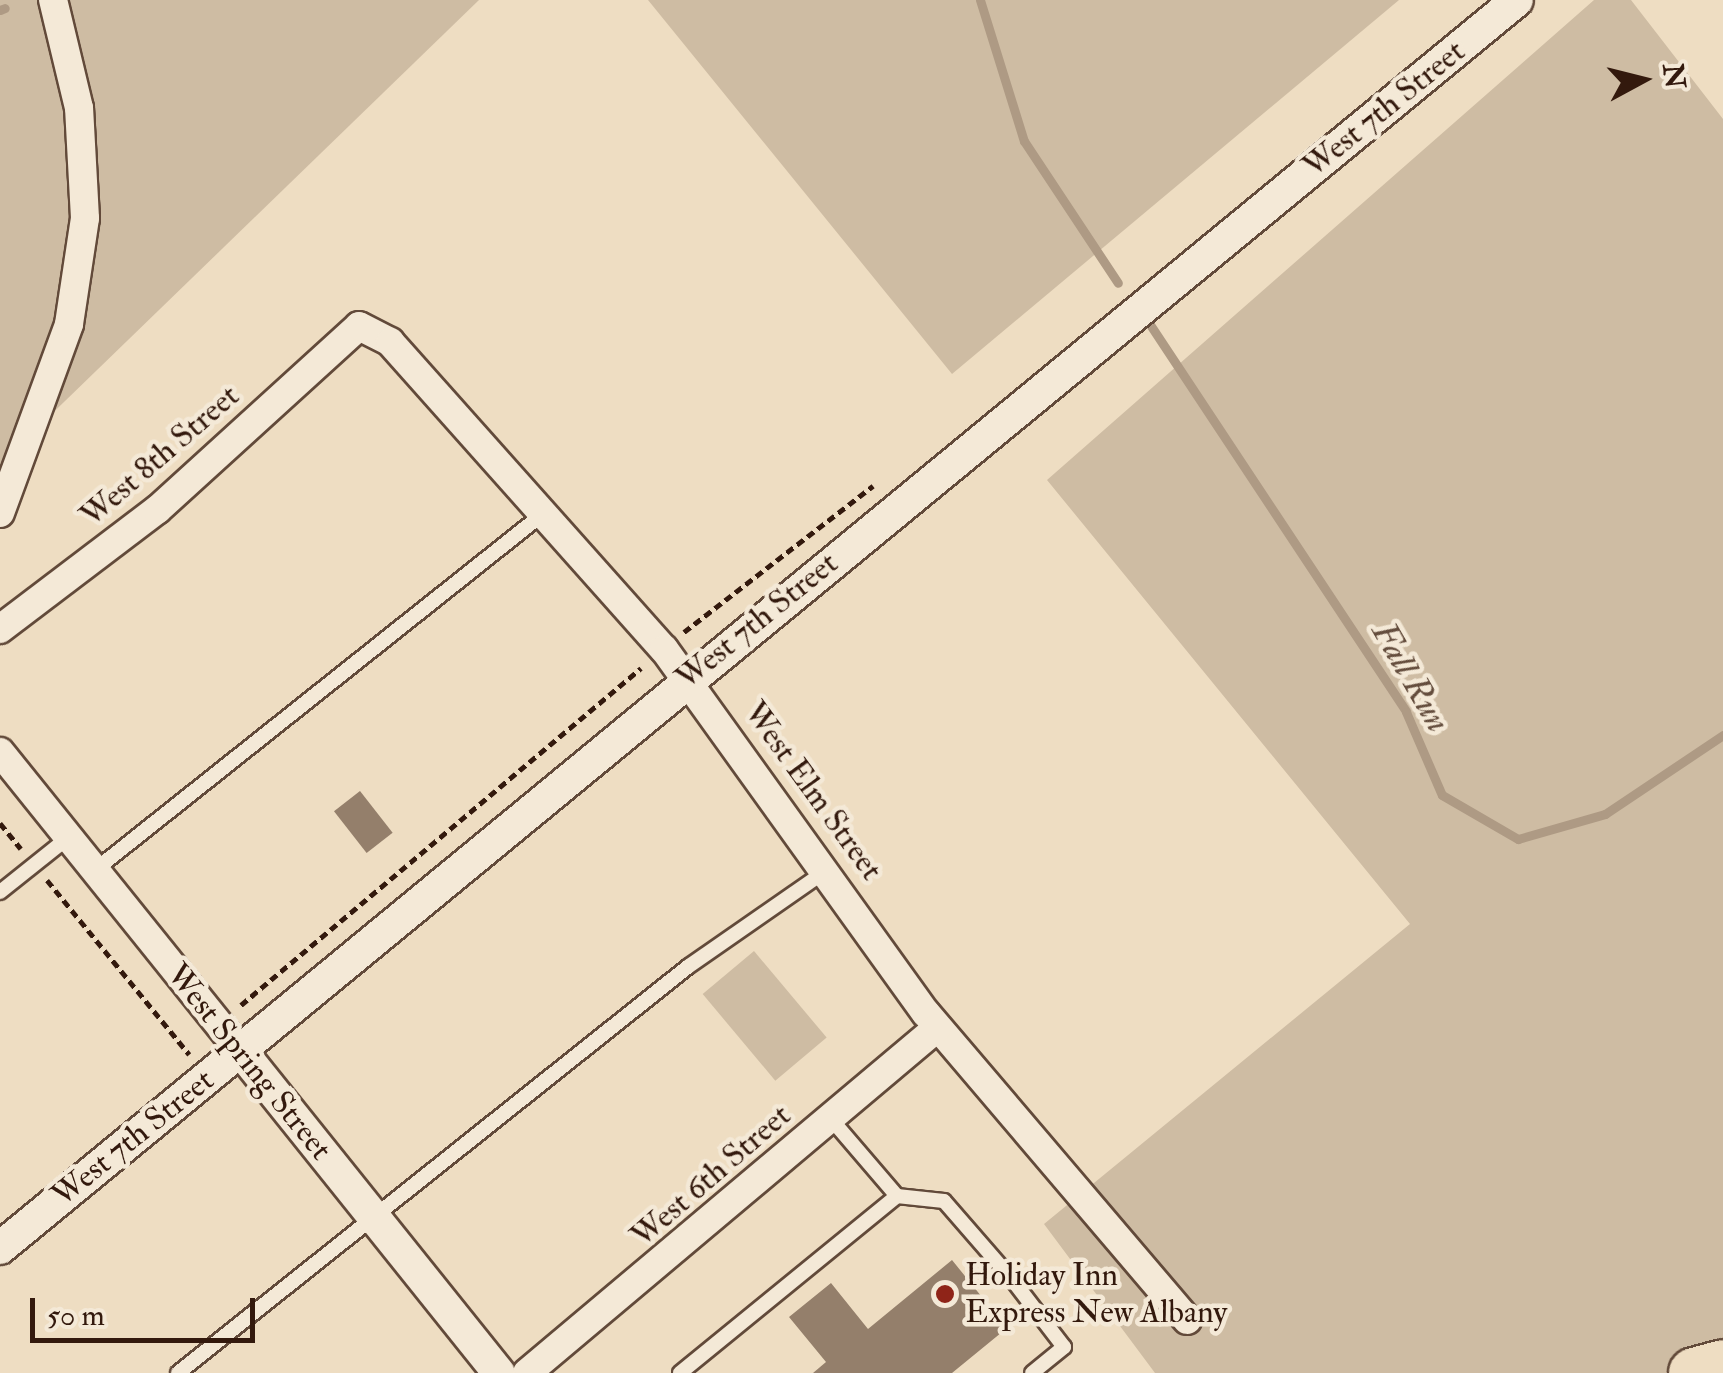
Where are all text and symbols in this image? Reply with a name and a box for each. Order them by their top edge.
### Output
north arrow [1593,30,1693,130]
street label: West 7th Street [1295,32,1473,186]
text: N [1654,62,1692,91]
street label: West 8th Street [73,377,247,535]
street label: West 7th Street [668,544,846,698]
water label: Fall Run [1363,614,1459,740]
street label: West Elm Street [735,694,891,888]
street label: West Spring Street [158,956,340,1168]
street label: West 7th Street [44,1061,222,1215]
street label: West 6th Street [624,1096,798,1256]
place label: Holiday Inn Express New Albany [965,1257,1227,1332]
scale bar [35,1278,260,1340]
marker: Holiday Inn Express New Albany [934,1283,956,1305]
text: 50 m [47,1297,105,1334]

